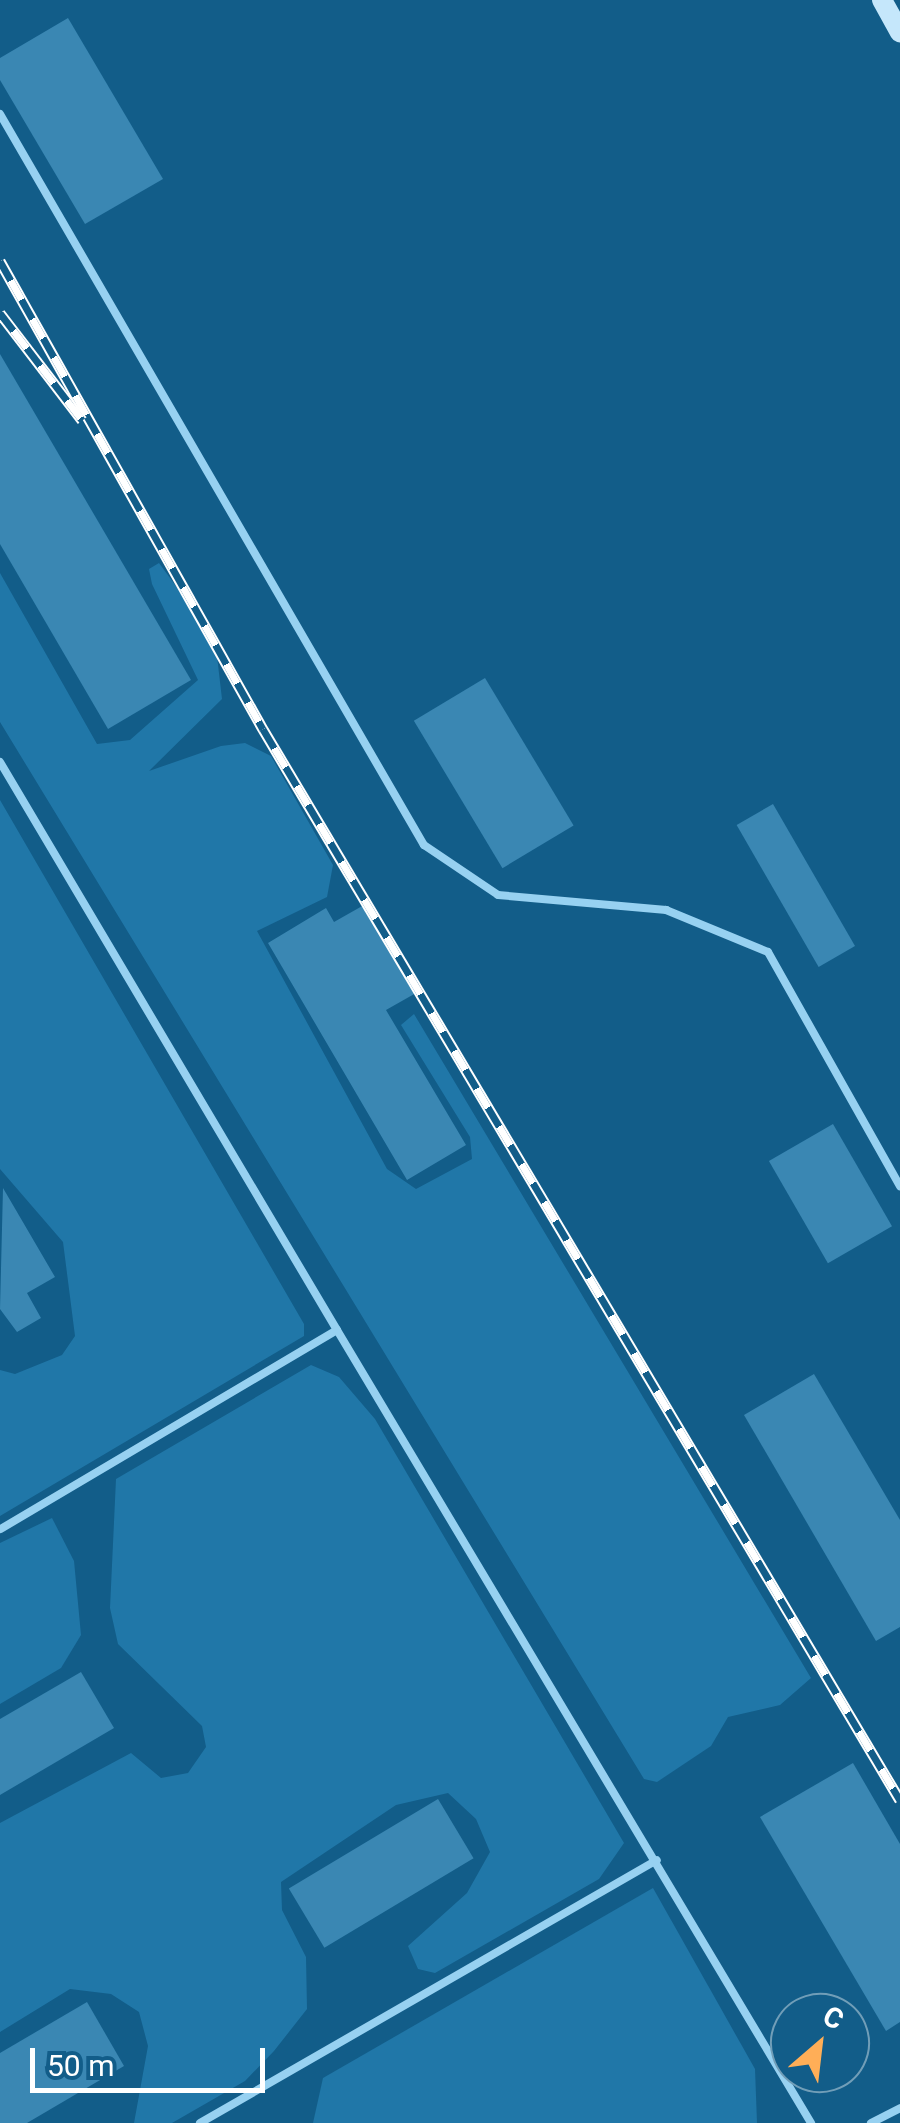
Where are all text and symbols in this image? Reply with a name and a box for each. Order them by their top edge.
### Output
north arrow [770,1993,870,2093]
text: С [818,1999,849,2037]
scale bar [35,2028,270,2090]
text: 50 m [47,2048,114,2083]

